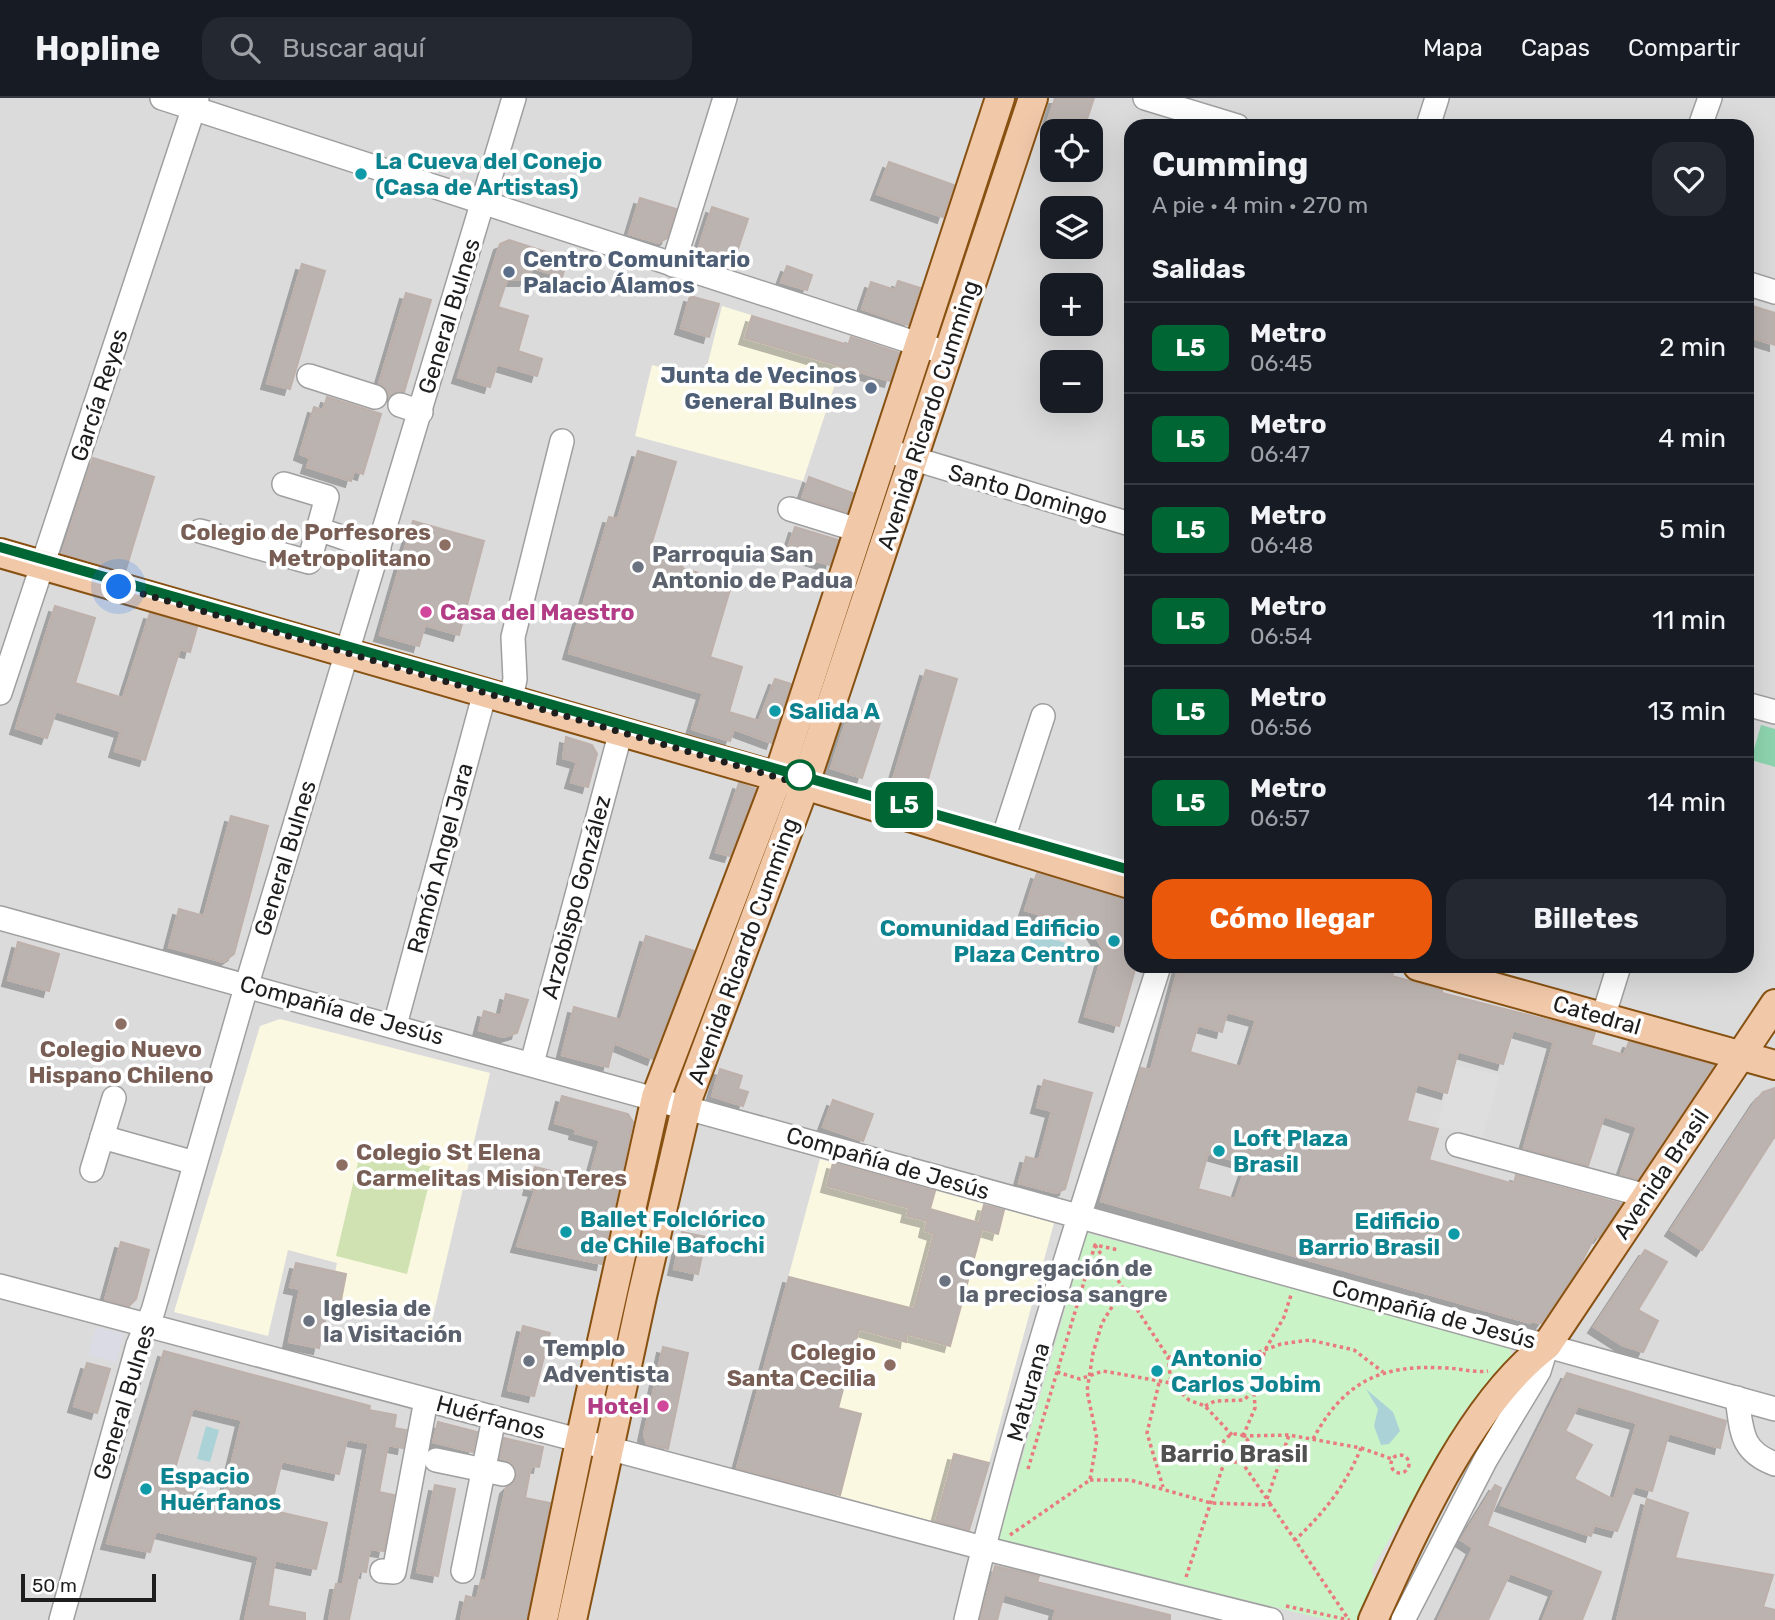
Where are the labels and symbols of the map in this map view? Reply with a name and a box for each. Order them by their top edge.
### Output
place label: La Cueva del Conejo (Casa de Artistas) [375,147,602,201]
marker: La Cueva del Conejo (Casa de Artistas) [353,166,369,182]
street label: General Bulnes [412,235,486,397]
place label: Centro Comunitario Palacio Álamos [523,245,750,299]
marker: Centro Comunitario Palacio Álamos [501,264,517,280]
street label: Avenida Ricardo Cumming [871,277,985,553]
street label: García Reyes [64,325,134,465]
place label: Junta de Vecinos General Bulnes [660,361,857,415]
marker: Junta de Vecinos General Bulnes [863,380,879,396]
street label: Santo Domingo [945,458,1111,530]
place label: Colegio de Porfesores Metropolitano [180,518,431,572]
marker: Colegio de Porfesores Metropolitano [437,537,453,553]
place label: Parroquia San Antonio de Padua [652,540,853,594]
marker: Parroquia San Antonio de Padua [630,559,646,575]
your location [101,569,136,604]
place label: Casa del Maestro [440,598,635,626]
marker: Casa del Maestro [418,604,434,620]
place label: Salida A [789,697,880,725]
marker: Salida A [767,703,783,719]
street label: Ramón Angel Jara [401,760,479,956]
unlabelled marker [785,760,815,790]
street label: General Bulnes [248,777,322,939]
line badge: L5 [872,782,936,828]
street label: Arzobispo González [535,792,617,1002]
street label: Avenida Ricardo Cumming [682,814,804,1088]
place label: Comunidad Edificio Plaza Centro [880,914,1100,968]
marker: Comunidad Edificio Plaza Centro [1106,933,1122,949]
street label: Compañía de Jesús [237,969,447,1051]
street label: Catedral [1550,989,1644,1041]
marker: Colegio Nuevo Hispano Chileno [113,1016,129,1032]
place label: Colegio Nuevo Hispano Chileno [28,1035,214,1089]
street label: Avenida Brasil [1607,1104,1715,1244]
street label: Compañía de Jesús [783,1121,993,1205]
place label: Loft Plaza Brasil [1233,1124,1348,1178]
place label: Colegio St Elena Carmelitas Mision Teres [356,1138,627,1192]
marker: Loft Plaza Brasil [1211,1143,1227,1159]
marker: Colegio St Elena Carmelitas Mision Teres [334,1157,350,1173]
place label: Ballet Folclórico de Chile Bafochi [580,1205,766,1259]
place label: Edificio Barrio Brasil [1298,1207,1440,1261]
marker: Ballet Folclórico de Chile Bafochi [558,1224,574,1240]
marker: Edificio Barrio Brasil [1446,1226,1462,1242]
place label: Congregación de la preciosa sangre [959,1254,1168,1308]
marker: Congregación de la preciosa sangre [937,1273,953,1289]
street label: Compañía de Jesús [1329,1273,1539,1355]
place label: Iglesia de la Visitación [323,1294,462,1348]
marker: Iglesia de la Visitación [301,1313,317,1329]
street label: General Bulnes [87,1321,161,1483]
place label: Templo Adventista [543,1334,670,1388]
place label: Colegio Santa Cecilia [727,1338,876,1392]
street label: Maturana [1001,1339,1055,1445]
place label: Antonio Carlos Jobim [1171,1344,1321,1398]
marker: Templo Adventista [521,1353,537,1369]
marker: Colegio Santa Cecilia [882,1357,898,1373]
marker: Antonio Carlos Jobim [1149,1363,1165,1379]
street label: Huérfanos [433,1389,549,1445]
place label: Hotel [587,1392,649,1420]
marker: Hotel [655,1398,671,1414]
district label: Barrio Brasil [1160,1440,1308,1468]
place label: Espacio Huérfanos [160,1462,281,1516]
marker: Espacio Huérfanos [138,1481,154,1497]
scale bar [21,1571,156,1603]

